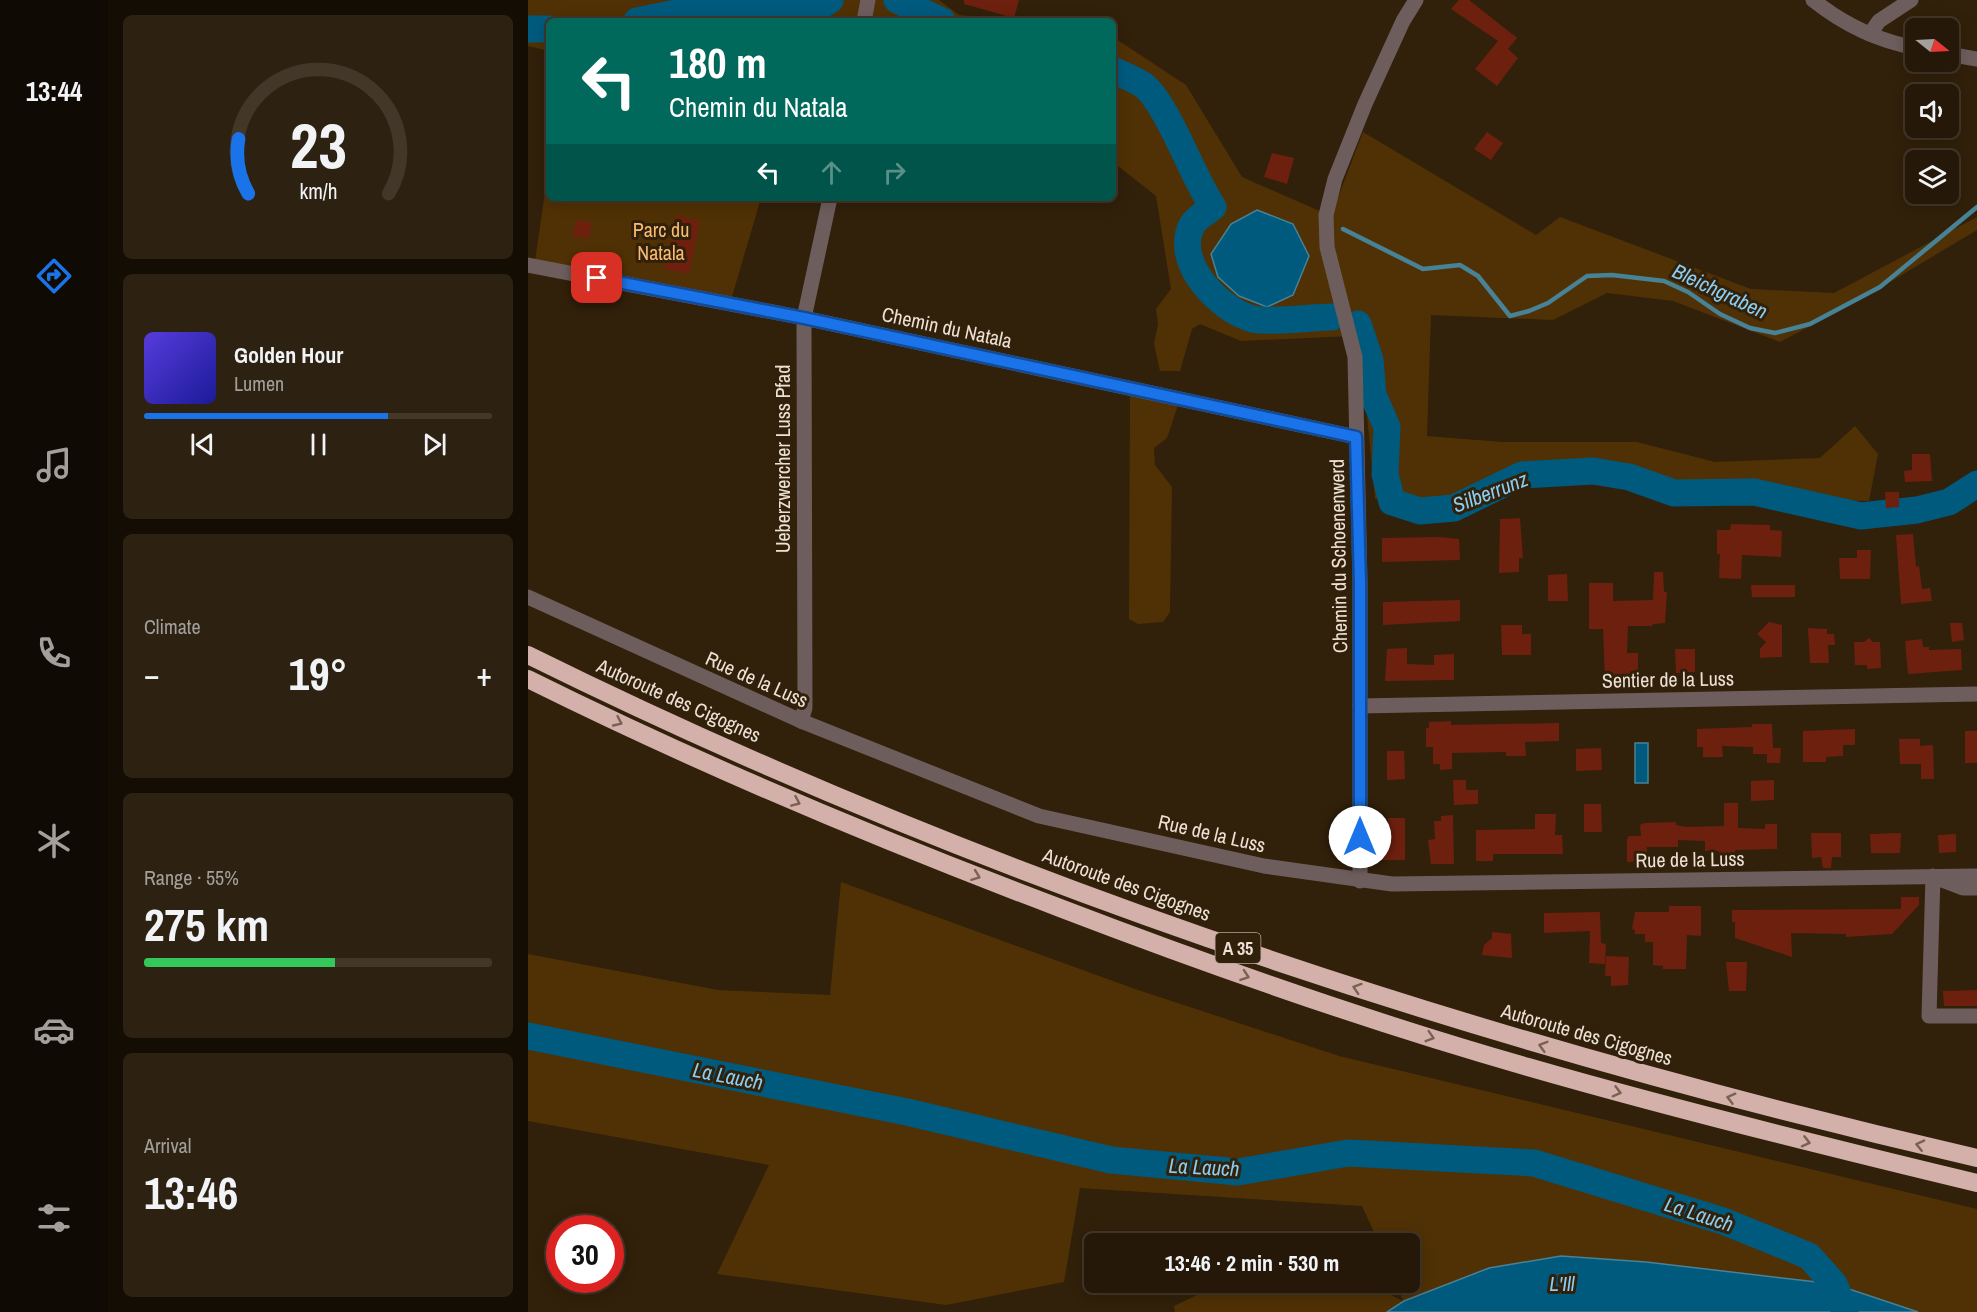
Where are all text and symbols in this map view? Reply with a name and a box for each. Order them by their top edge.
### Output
north arrow [1905,18,1959,72]
map controls [1905,18,1959,204]
text: 180 m [669,35,767,91]
icon: left [570,42,648,120]
text: 13:44 [26,73,82,109]
button: sound [1905,84,1959,138]
text: Chemin du Natala [669,89,847,125]
text: 23 [290,103,346,187]
button: layers [1905,150,1959,204]
icon: left [752,156,785,189]
icon: ahead [815,156,848,189]
icon: right [878,156,911,189]
text: km/h [299,178,337,207]
park label: Parc du Natala [633,216,689,266]
pin [571,252,622,303]
icon: directions [33,255,75,297]
water label: Bleichgraben [1668,256,1772,326]
icon: arrive [580,261,613,294]
street label: Chemin du Natala [880,300,1014,354]
text: Golden Hour [234,340,343,370]
street label: Ueberzwercher Luss Pfad [769,365,796,553]
text: Lumen [234,370,284,397]
icon: previous [186,428,219,461]
icon: pause [302,428,335,461]
icon: next [418,428,451,461]
icon: music [33,444,75,486]
street label: Chemin du Schoenenwerd [1323,459,1353,653]
water label: Silberrunz [1448,464,1532,520]
text: Climate [144,613,201,640]
icon: phone [33,632,75,674]
text: 19° [288,643,348,704]
street label: Rue de la Luss [702,644,812,714]
street label: Autoroute des Cigognes [592,651,765,748]
text: − [144,652,160,696]
text: + [476,652,492,696]
street label: Sentier de la Luss [1602,664,1734,694]
one-way arrow [611,715,622,727]
one-way arrow [789,795,800,807]
position arrow [1328,805,1392,869]
street label: Rue de la Luss [1156,808,1268,858]
icon: climate [33,820,75,862]
street label: Autoroute des Cigognes [1038,841,1215,927]
street label: Rue de la Luss [1635,845,1745,873]
text: Range · 55% [144,864,239,891]
one-way arrow [970,869,981,881]
text: 275 km [144,894,269,955]
road number: A 35 [1216,933,1260,963]
one-way arrow [1239,968,1250,981]
one-way arrow [1352,983,1363,996]
street label: Autoroute des Cigognes [1497,996,1676,1071]
icon: car [33,1009,75,1051]
one-way arrow [1424,1029,1435,1042]
one-way arrow [1538,1041,1549,1053]
water label: La Lauch [690,1055,766,1097]
one-way arrow [1611,1085,1622,1097]
one-way arrow [1726,1093,1737,1105]
text: Arrival [144,1132,191,1159]
one-way arrow [1801,1134,1811,1147]
one-way arrow [1915,1139,1925,1152]
water label: La Lauch [1168,1151,1240,1183]
text: 13:46 [144,1162,238,1223]
water label: La Lauch [1661,1189,1737,1239]
icon: filters [33,1197,75,1239]
speed limit sign: 30 [546,1215,624,1293]
text: 13:46 · 2 min · 530 m [1165,1248,1339,1278]
water label: L'Ill [1549,1269,1576,1298]

